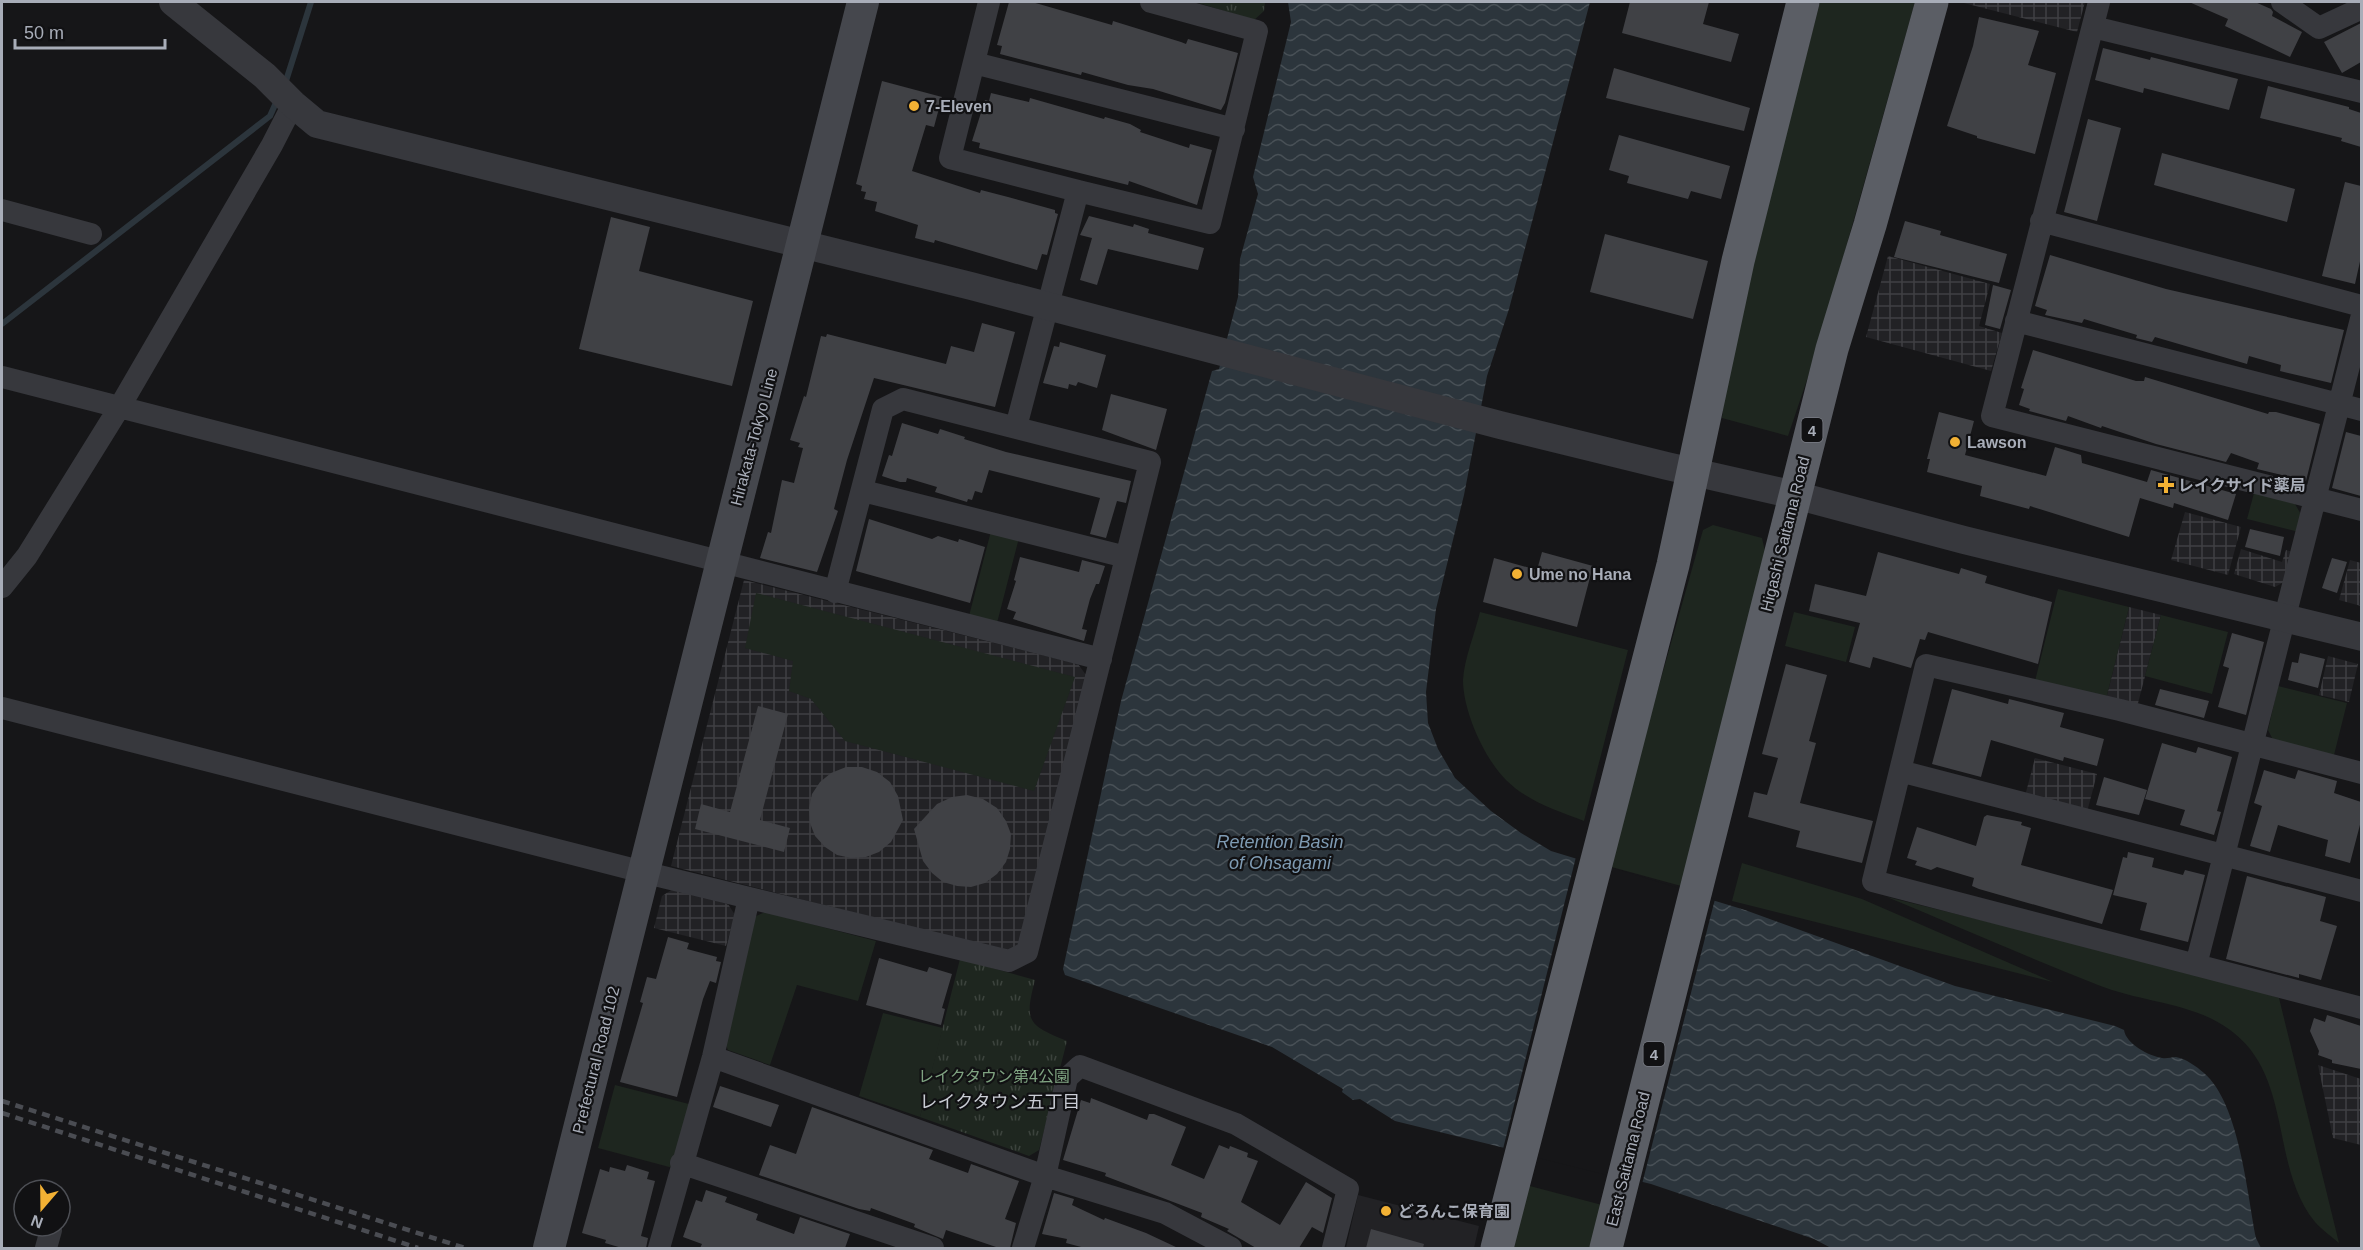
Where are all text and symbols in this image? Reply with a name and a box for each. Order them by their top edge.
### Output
scale bar [15,12,165,50]
text: 50 m [24,23,64,43]
place label: 7-Eleven [926,98,992,115]
marker: 7-Eleven [907,99,921,113]
street label: Hirakata-Tokyo Line [727,366,781,507]
road number: 4 [1802,418,1822,442]
place label: Lawson [1967,434,2027,451]
marker: Lawson [1948,435,1962,449]
street label: Higashi Saitama Road [1757,455,1813,613]
place label: レイクサイド薬局 [2178,477,2306,494]
marker: レイクサイド薬局 [2159,478,2173,492]
place label: Ume no Hana [1529,566,1631,583]
marker: Ume no Hana [1510,567,1524,581]
water label: Retention Basin of Ohsagami [1216,832,1344,873]
street label: Prefectural Road 102 [569,984,623,1135]
road number: 4 [1644,1042,1664,1066]
park label: レイクタウン第4公園 [918,1068,1070,1085]
street label: East Saitama Road [1603,1090,1653,1228]
district label: レイクタウン五丁目 [920,1092,1080,1112]
north arrow [12,1178,72,1238]
place label: どろんこ保育園 [1398,1203,1510,1220]
marker: どろんこ保育園 [1379,1204,1393,1218]
text: N [29,1212,45,1232]

